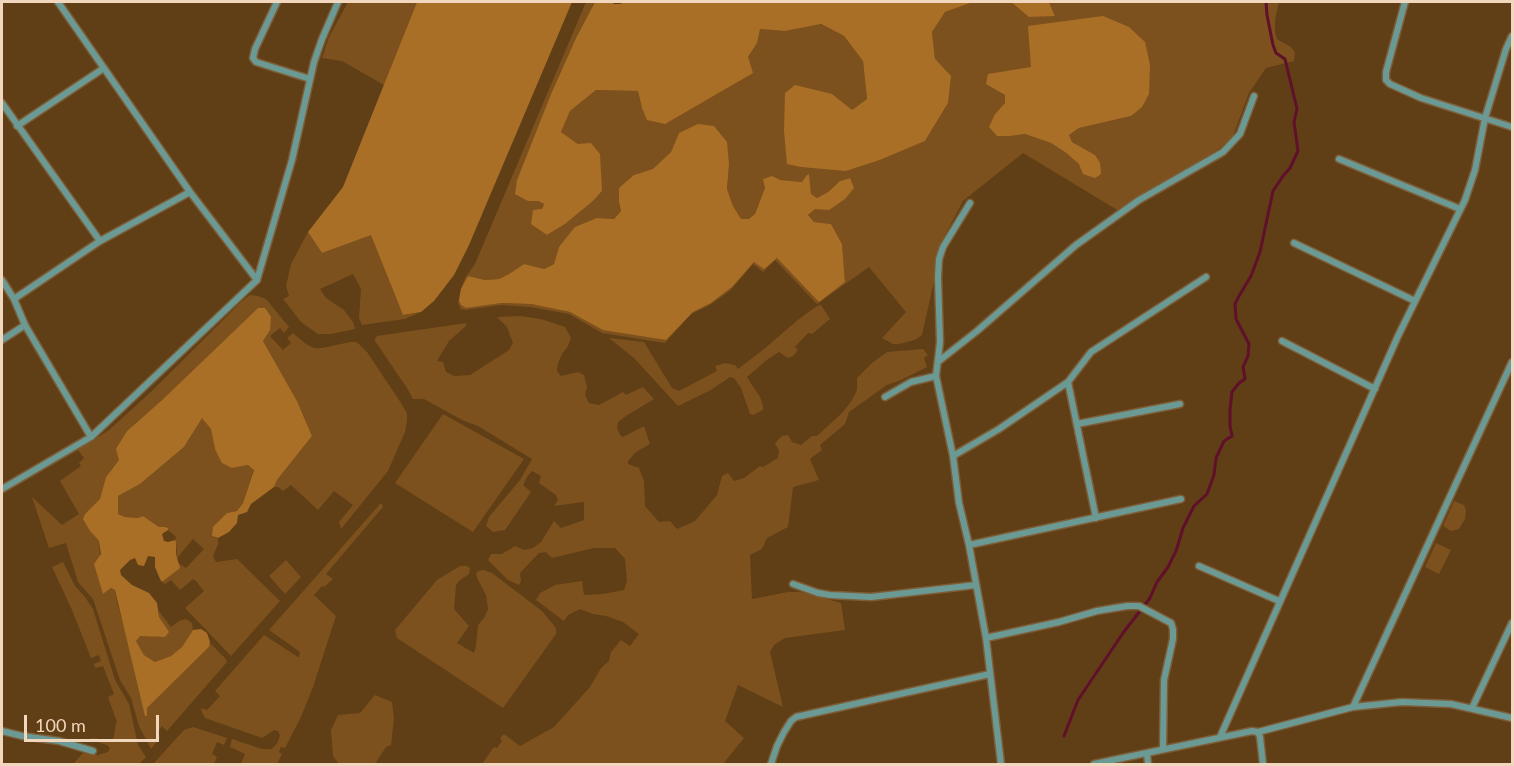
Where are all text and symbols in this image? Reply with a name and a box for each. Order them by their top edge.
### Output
scale bar [27,703,162,741]
text: 100 m [35,714,86,736]

